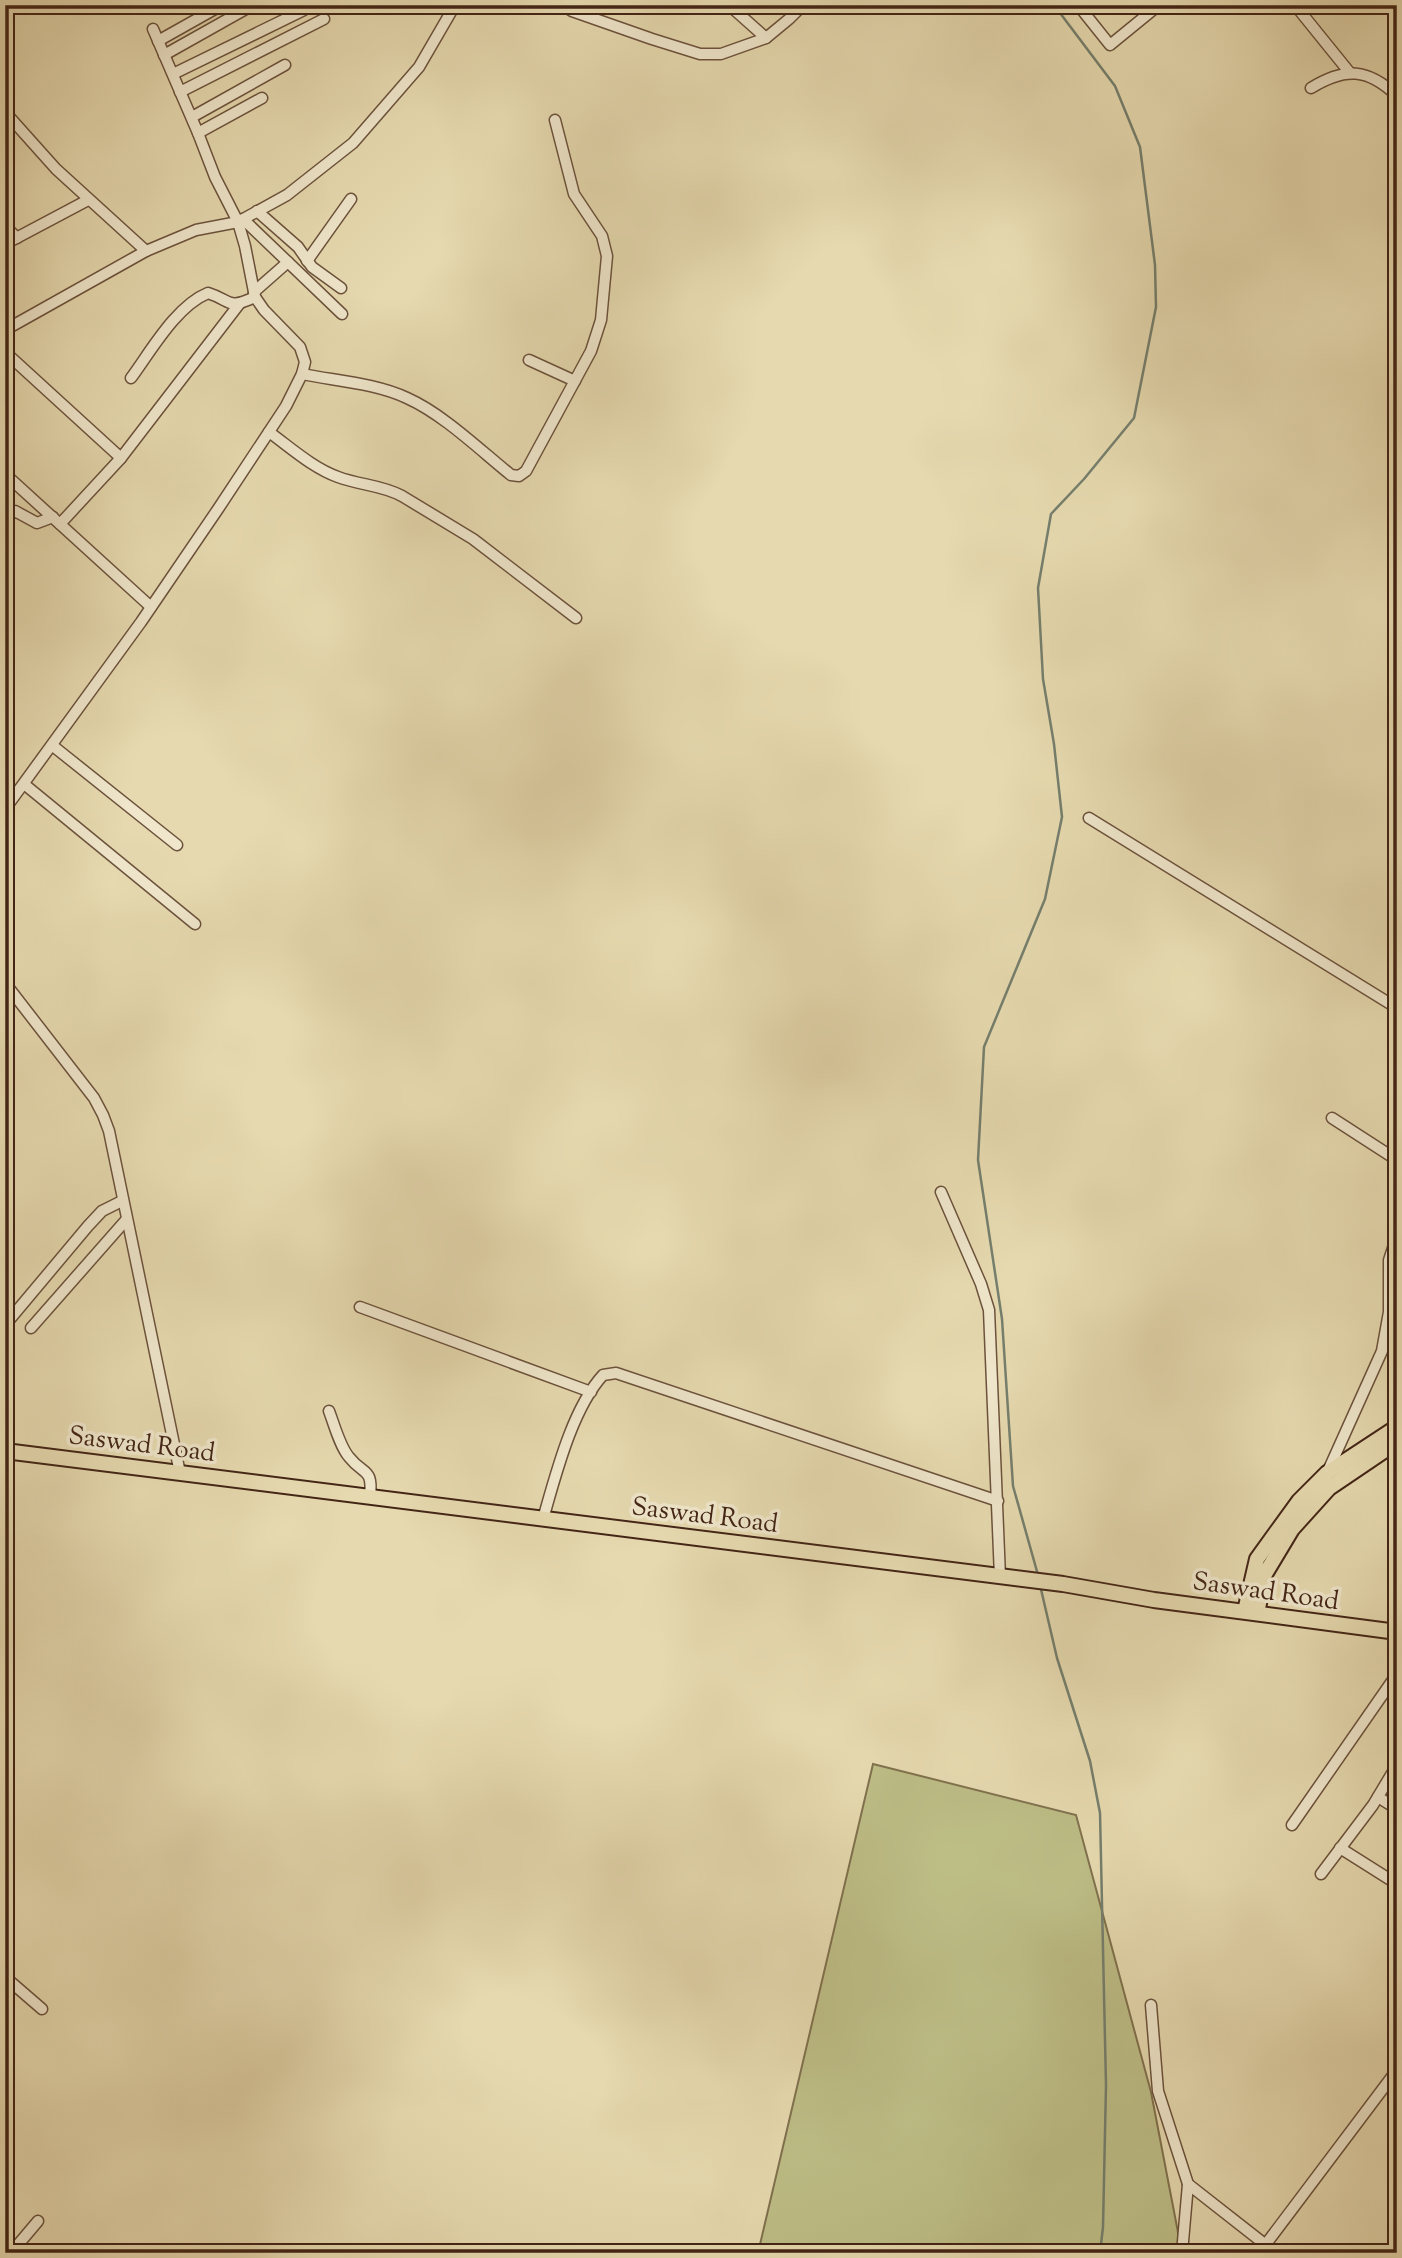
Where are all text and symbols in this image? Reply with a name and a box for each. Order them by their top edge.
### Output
street label: Saswad Road [66,1418,217,1473]
street label: Saswad Road [629,1489,780,1544]
street label: Saswad Road [1190,1564,1342,1621]

